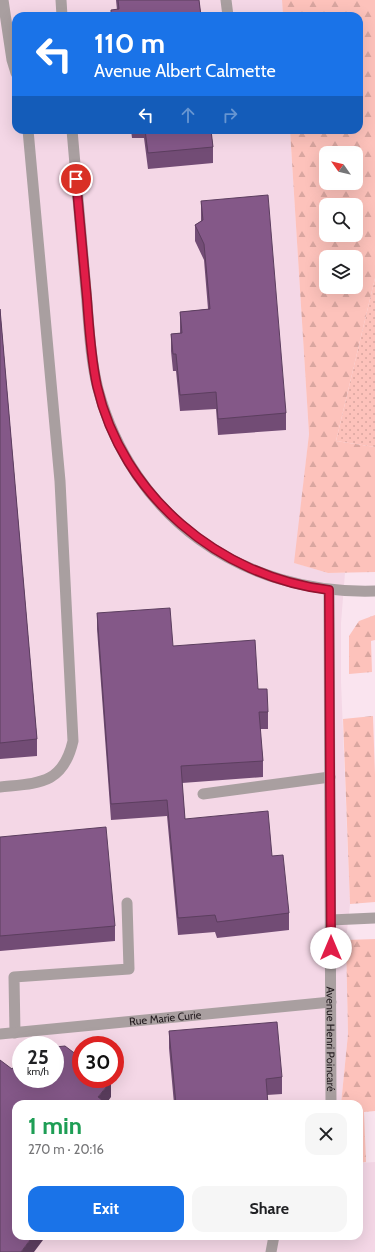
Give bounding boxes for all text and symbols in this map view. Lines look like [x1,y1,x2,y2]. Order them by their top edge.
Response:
text: 110 m [94,26,165,60]
icon: left [28,28,80,80]
text: Avenue Albert Calmette [94,60,276,82]
icon: left [135,104,157,126]
icon: ahead [177,104,199,126]
icon: right [219,104,241,126]
north arrow [319,146,363,190]
map controls [319,146,363,294]
pin [59,162,93,196]
icon: arrive [65,168,87,190]
button: search [319,198,363,242]
button: layers [319,250,363,294]
position arrow [310,927,352,969]
street label: Avenue Henri Poincaré [324,986,338,1092]
street label: Rue Marie Curie [129,1008,202,1028]
speed limit sign: 30 [72,1036,124,1088]
text: 25 [27,1045,49,1069]
text: km/h [27,1065,49,1078]
text: 1 min [28,1111,82,1140]
button: close [305,1113,347,1155]
text: 270 m · 20:16 [28,1141,104,1157]
button: Exit [28,1186,184,1232]
button: Share [192,1186,347,1232]

